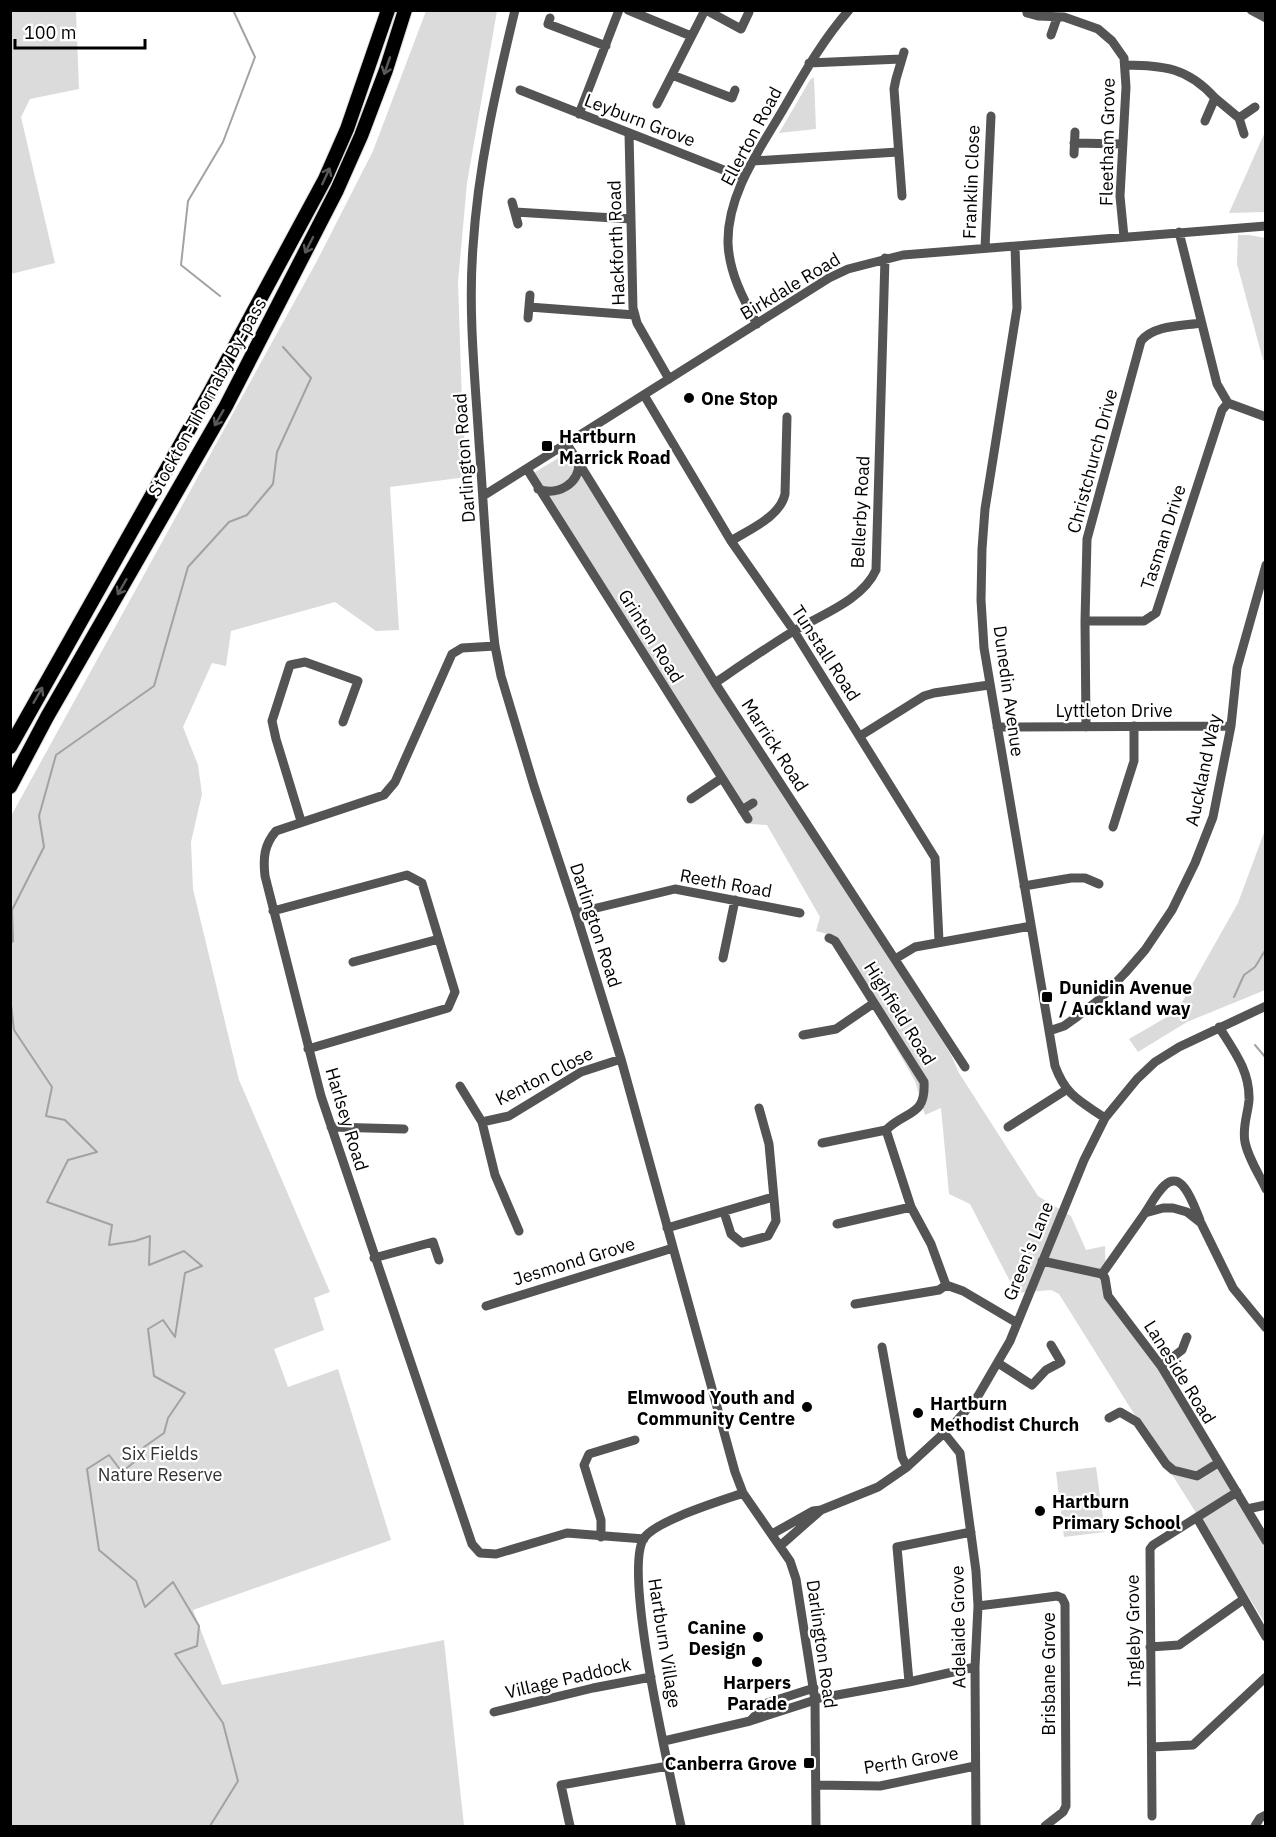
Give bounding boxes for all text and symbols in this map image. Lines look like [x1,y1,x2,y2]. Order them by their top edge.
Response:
scale bar [15,12,146,50]
text: 100 m [24,21,76,44]
one-way arrow [381,56,392,75]
street label: Fleetham Grove [1094,78,1120,206]
street label: Ellerton Road [715,83,787,189]
street label: Leyburn Grove [581,88,699,152]
street label: Franklin Close [958,124,984,239]
one-way arrow [320,167,332,185]
street label: Hackforth Road [602,180,630,306]
one-way arrow [303,235,314,253]
street label: Birkdale Road [736,247,844,325]
street label: Stockton-Thornaby By-pass [143,294,271,500]
street label: Christchurch Drive [1062,386,1122,536]
place label: One Stop [701,387,778,410]
marker: One Stop [682,391,696,405]
street label: Darlington Road [448,393,480,523]
one-way arrow [213,409,225,426]
place label: Hartburn Marrick Road [559,425,671,469]
marker: Hartburn Marrick Road [540,439,554,453]
street label: Bellerby Road [846,455,874,569]
street label: Tasman Drive [1135,482,1191,592]
one-way arrow [116,578,128,595]
street label: Grinton Road [613,585,689,687]
street label: Tunstall Road [786,601,866,705]
street label: Dunedin Avenue [988,624,1030,758]
one-way arrow [32,687,44,704]
street label: Marrick Road [736,694,814,796]
street label: Lyttleton Drive [1055,699,1173,722]
street label: Auckland Way [1180,712,1226,828]
street label: Darlington Road [565,860,627,990]
street label: Reeth Road [678,864,774,902]
street label: Highfield Road [859,957,941,1069]
place label: Dunidin Avenue / Auckland way [1059,976,1192,1020]
marker: Dunidin Avenue / Auckland way [1040,990,1054,1004]
street label: Kenton Close [491,1041,597,1110]
street label: Harlsey Road [320,1064,374,1174]
street label: Green's Lane [998,1198,1058,1304]
street label: Jesmond Grove [510,1232,638,1290]
street label: Laneside Road [1139,1316,1221,1428]
place label: Elmwood Youth and Community Centre [627,1386,795,1430]
place label: Hartburn Methodist Church [930,1392,1079,1436]
marker: Elmwood Youth and Community Centre [800,1400,814,1414]
marker: Hartburn Methodist Church [911,1406,925,1420]
park label: Six Fields Nature Reserve [98,1442,222,1486]
place label: Hartburn Primary School [1052,1490,1181,1534]
marker: Hartburn Primary School [1033,1504,1047,1518]
street label: Adelaide Grove [945,1565,971,1689]
street label: Ingleby Grove [1121,1574,1145,1688]
street label: Hartburn Village [643,1576,687,1710]
street label: Darlington Road [802,1578,842,1710]
street label: Brisbane Grove [1037,1612,1060,1736]
place label: Canine Design [687,1616,746,1660]
marker: Canine Design [751,1630,765,1644]
street label: Village Paddock [503,1652,634,1704]
marker: Harpers Parade [750,1655,764,1669]
place label: Harpers Parade [723,1671,791,1715]
street label: Perth Grove [862,1741,960,1779]
place label: Canberra Grove [665,1752,797,1775]
marker: Canberra Grove [802,1756,816,1770]

